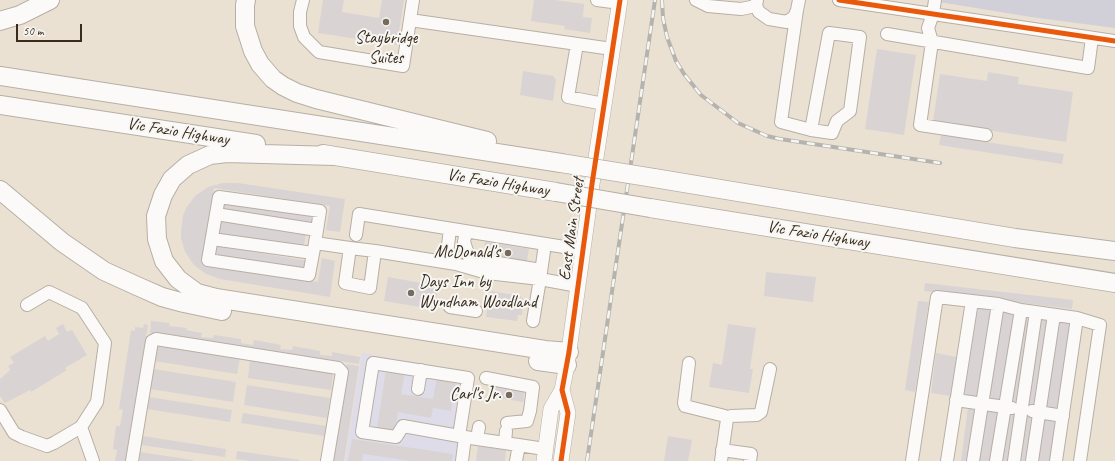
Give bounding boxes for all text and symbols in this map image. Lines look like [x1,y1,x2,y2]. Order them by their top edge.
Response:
scale bar [18,16,84,42]
marker: Staybridge Suites [381,17,391,27]
text: 50 m [23,23,43,39]
place label: Staybridge Suites [355,29,417,69]
street label: Vic Fazio Highway [126,114,230,150]
street label: Vic Fazio Highway [446,165,550,201]
street label: East Main Street [555,176,589,282]
street label: Vic Fazio Highway [766,217,870,253]
place label: McDonald's [434,243,500,263]
marker: McDonald's [503,248,513,258]
place label: Days Inn by Wyndham Woodland [419,273,537,313]
marker: Days Inn by Wyndham Woodland [406,288,416,298]
place label: Carl's Jr. [450,385,501,405]
marker: Carl's Jr. [504,390,514,400]

